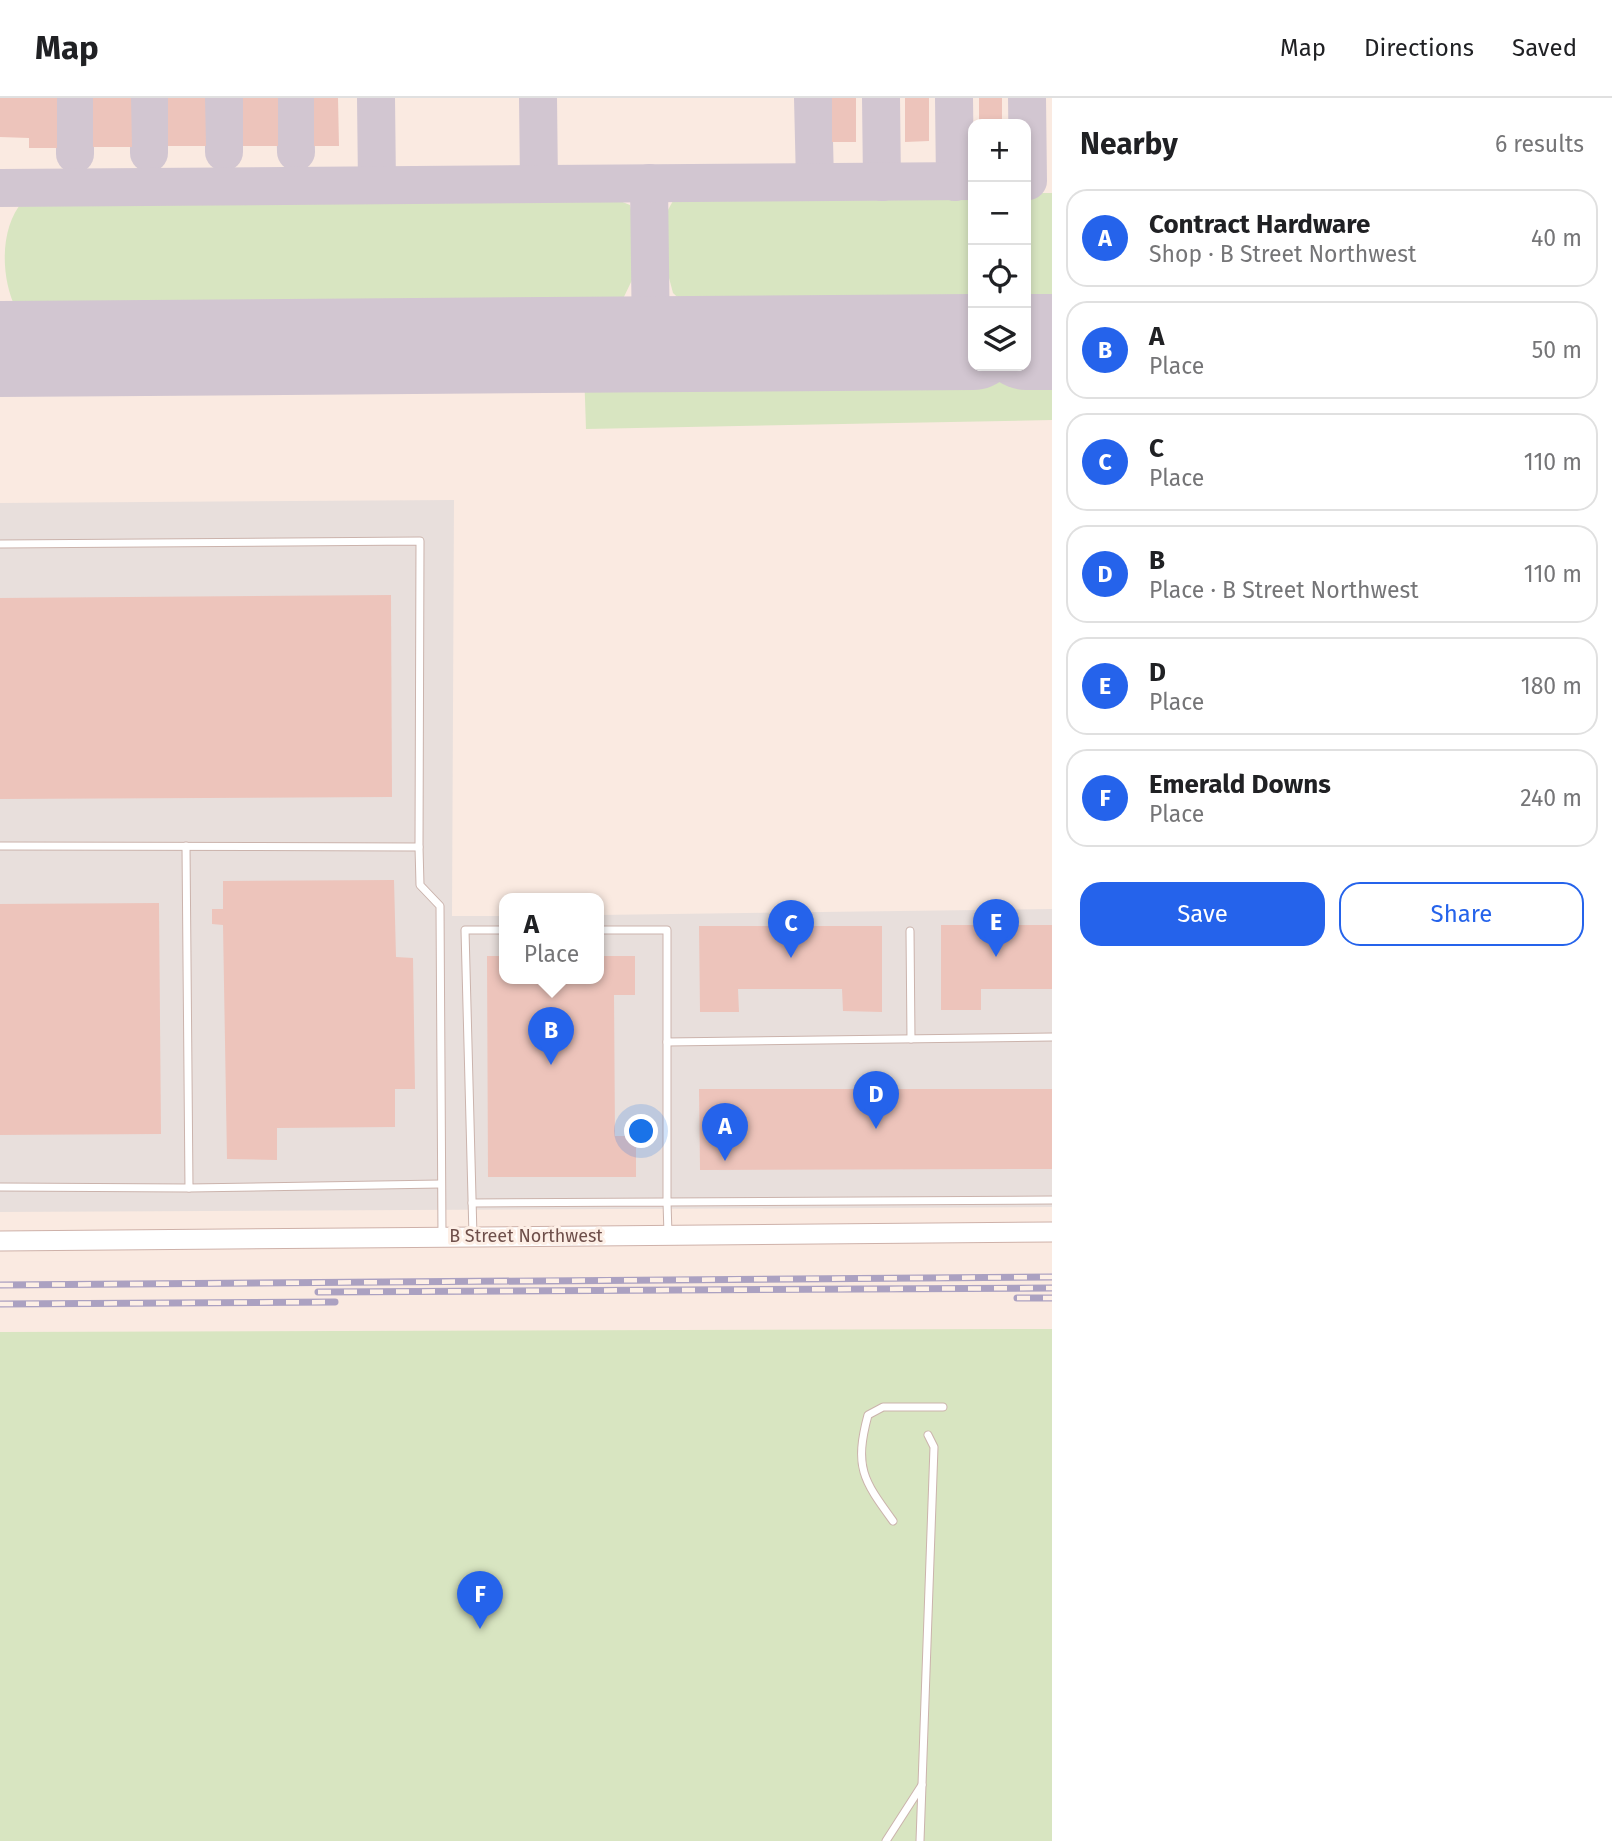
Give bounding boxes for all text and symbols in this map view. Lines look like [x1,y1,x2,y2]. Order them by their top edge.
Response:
text: Map [35,28,99,68]
text: Map [1280,34,1326,62]
text: Directions [1364,34,1474,62]
text: Saved [1512,34,1577,62]
map controls [968,119,1031,371]
button: + [968,119,1031,182]
text: Nearby [1080,126,1178,162]
text: 6 results [1495,130,1584,158]
button: − [968,182,1031,245]
text: Contract Hardware [1149,209,1370,240]
text: A [1098,224,1112,252]
text: 40 m [1531,224,1582,252]
text: Shop · B Street Northwest [1149,240,1416,268]
button: locate [968,245,1031,308]
button: layers [968,308,1031,371]
text: A [1149,321,1164,352]
text: B [1098,336,1112,364]
text: 50 m [1532,336,1582,364]
text: Place [1149,352,1204,380]
text: C [1149,433,1164,464]
text: C [1098,448,1112,476]
text: 110 m [1524,448,1582,476]
text: Place [1149,464,1204,492]
text: B [1149,545,1165,576]
text: D [1098,560,1112,588]
text: 110 m [1524,560,1582,588]
text: Place · B Street Northwest [1149,576,1419,604]
text: D [1149,657,1166,688]
text: E [1099,672,1111,700]
text: 180 m [1521,672,1582,700]
text: Place [1149,688,1204,716]
text: Emerald Downs [1149,769,1331,800]
text: F [1099,784,1111,812]
text: 240 m [1520,784,1582,812]
text: Place [1149,800,1204,828]
button: Save [1080,882,1325,946]
button: Share [1339,882,1584,946]
popup [499,893,604,984]
pin: E [973,899,1019,957]
pin: C [768,900,814,958]
text: A [524,909,539,940]
text: Place [524,940,579,968]
pin: B [528,1007,574,1065]
pin: D [853,1071,899,1129]
pin: A [702,1103,748,1161]
your location [624,1114,658,1148]
street label: B Street Northwest [449,1225,603,1247]
pin: F [457,1571,503,1629]

